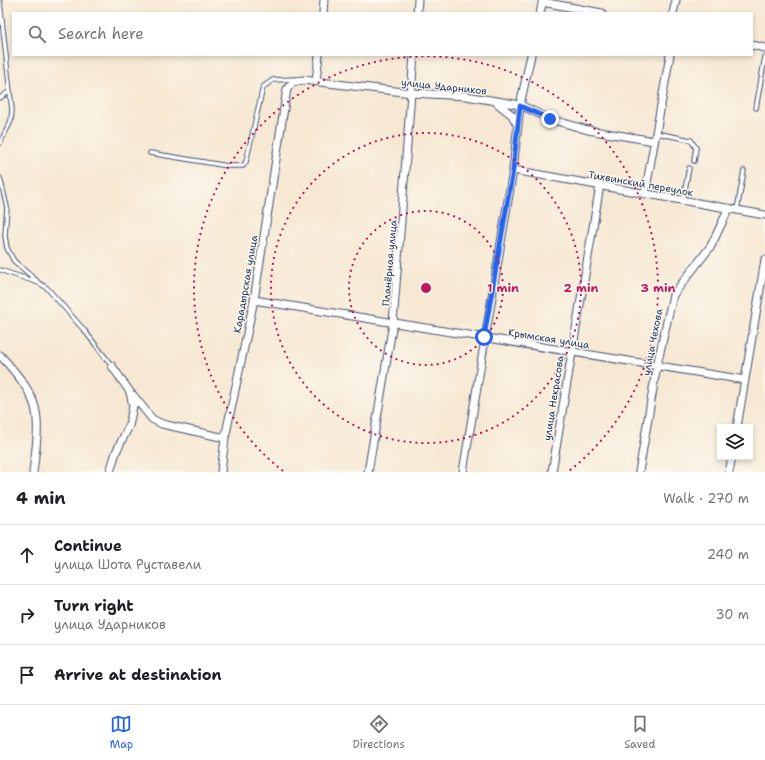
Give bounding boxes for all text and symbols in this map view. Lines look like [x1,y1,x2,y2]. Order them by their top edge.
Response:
search box [12,12,753,56]
icon: search [26,23,48,45]
text: Search here [58,24,144,44]
street label: улица Ударников [400,76,487,97]
route end [541,110,559,128]
street label: Тихвинский переулок [588,168,695,199]
street label: Планёрная улица [379,219,400,307]
street label: Карадырская улица [230,233,261,334]
text: 1 min [487,280,519,296]
text: 2 min [564,280,599,296]
text: 3 min [641,280,676,296]
centre of rings [419,281,433,295]
street label: улица Чехова [640,307,665,377]
street label: Крымская улица [507,326,591,351]
route start [475,328,493,346]
street label: улица Некрасова [540,354,567,442]
map controls [717,424,753,460]
button: layers [717,424,753,460]
text: 4 min [16,487,66,509]
text: Walk · 270 m [663,490,749,507]
text: Continue [54,536,122,556]
icon: ahead [16,544,38,566]
text: 240 m [707,546,749,563]
text: улица Шота Руставели [54,556,201,573]
text: Turn right [54,596,134,616]
icon: right [16,604,38,626]
text: 30 m [715,606,749,623]
text: улица Ударников [54,616,166,633]
icon: arrive [16,664,38,686]
text: Arrive at destination [54,665,222,685]
tab: Map [110,713,133,752]
tab: Directions [352,713,405,752]
tab: Saved [624,713,655,752]

